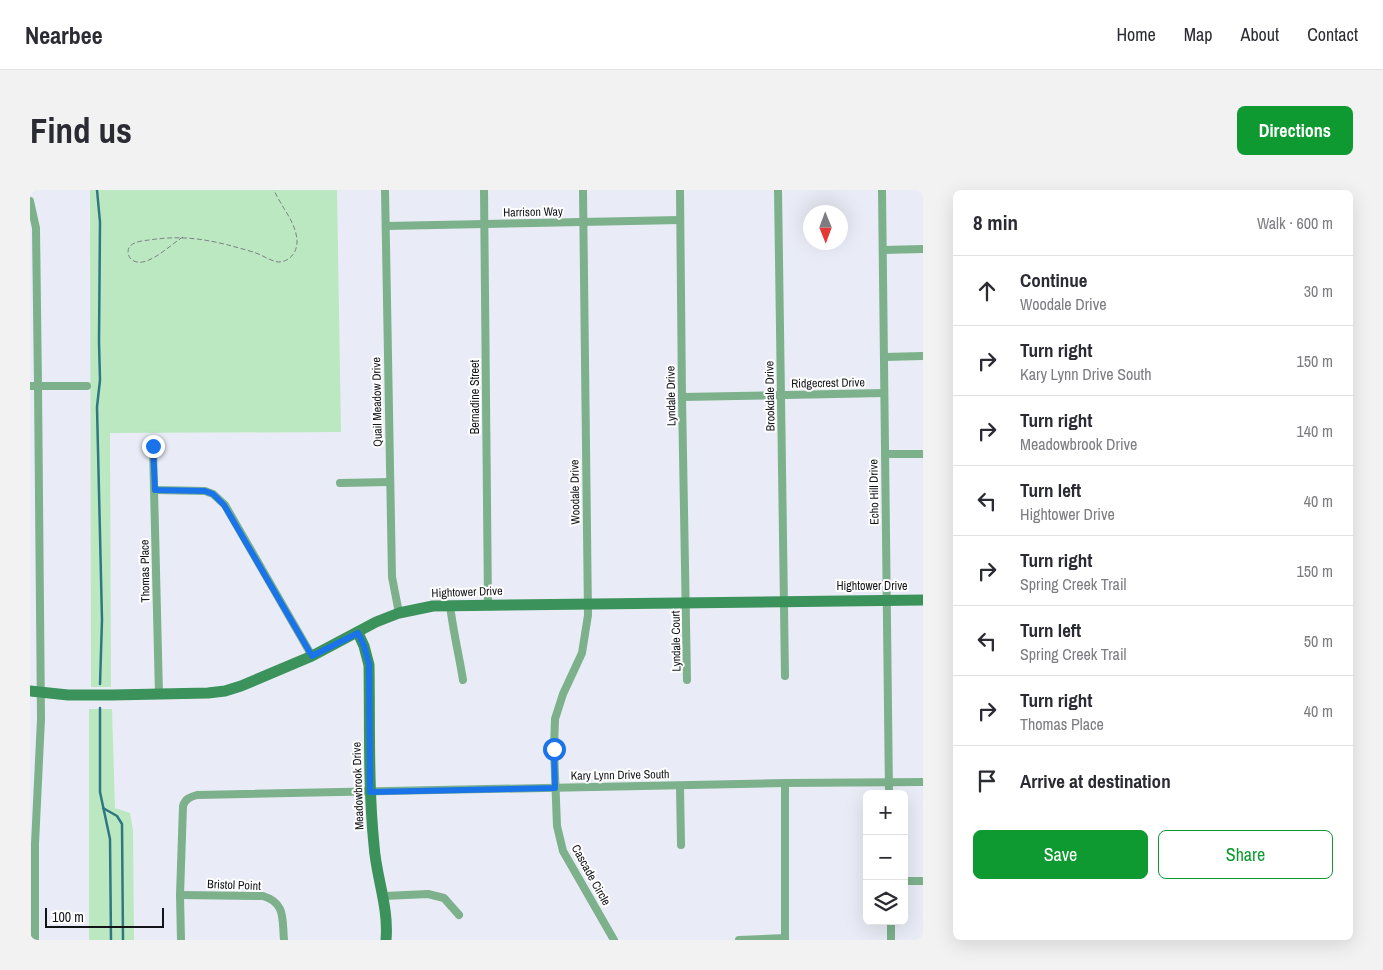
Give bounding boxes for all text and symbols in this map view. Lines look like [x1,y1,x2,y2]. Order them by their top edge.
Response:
text: Nearbee [25,19,103,51]
text: Home [1116,22,1156,47]
text: Map [1184,22,1213,47]
text: About [1241,22,1279,47]
text: Contact [1307,22,1358,47]
button: Directions [1237,106,1353,155]
text: Find us [30,107,132,154]
street label: Harrison Way [503,203,563,221]
north arrow [803,205,848,250]
text: 8 min [973,208,1018,237]
text: Walk · 600 m [1257,212,1333,234]
text: Continue [1020,267,1088,293]
icon: ahead [973,277,1001,305]
text: 30 m [1304,280,1333,302]
text: Woodale Drive [1020,293,1107,315]
text: Turn right [1020,337,1092,363]
icon: right [973,347,1001,375]
text: 150 m [1297,350,1333,372]
street label: Quail Meadow Drive [368,357,386,447]
street label: Bernadine Street [467,360,483,434]
street label: Brookdale Drive [761,361,779,431]
text: Kary Lynn Drive South [1020,363,1152,385]
street label: Lyndale Drive [662,366,680,426]
street label: Ridgecrest Drive [791,374,865,392]
text: Turn right [1020,407,1092,433]
icon: right [973,417,1001,445]
text: 140 m [1297,420,1333,442]
text: Meadowbrook Drive [1020,433,1137,455]
route end [142,435,165,458]
street label: Woodale Drive [566,459,584,525]
street label: Echo Hill Drive [865,459,883,525]
text: Turn left [1020,477,1081,503]
icon: left [973,487,1001,515]
text: 40 m [1304,490,1333,512]
text: Hightower Drive [1020,503,1115,525]
street label: Thomas Place [136,539,154,603]
text: Turn right [1020,547,1092,573]
icon: right [973,557,1001,585]
text: 150 m [1297,560,1333,582]
text: Spring Creek Trail [1020,573,1126,595]
street label: Hightower Drive [836,578,908,594]
street label: Hightower Drive [431,583,503,601]
street label: Lyndale Court [667,610,685,672]
text: Turn left [1020,617,1081,643]
icon: left [973,627,1001,655]
text: 50 m [1304,630,1333,652]
text: Spring Creek Trail [1020,643,1126,665]
text: Turn right [1020,687,1092,713]
icon: right [973,697,1001,725]
text: 40 m [1304,700,1333,722]
text: Thomas Place [1020,713,1104,735]
route start [543,738,566,761]
street label: Meadowbrook Drive [348,742,368,830]
street label: Kary Lynn Drive South [571,766,669,784]
icon: arrive [973,767,1001,795]
text: Arrive at destination [1020,768,1171,794]
map controls [863,790,908,925]
button: + [863,790,908,835]
button: Save [973,830,1148,879]
button: Share [1158,830,1333,879]
button: − [863,835,908,880]
street label: Cascade Circle [568,842,614,908]
street label: Bristol Point [207,876,261,894]
button: layers [863,880,908,925]
scale bar [45,905,164,928]
text: 100 m [52,908,84,926]

